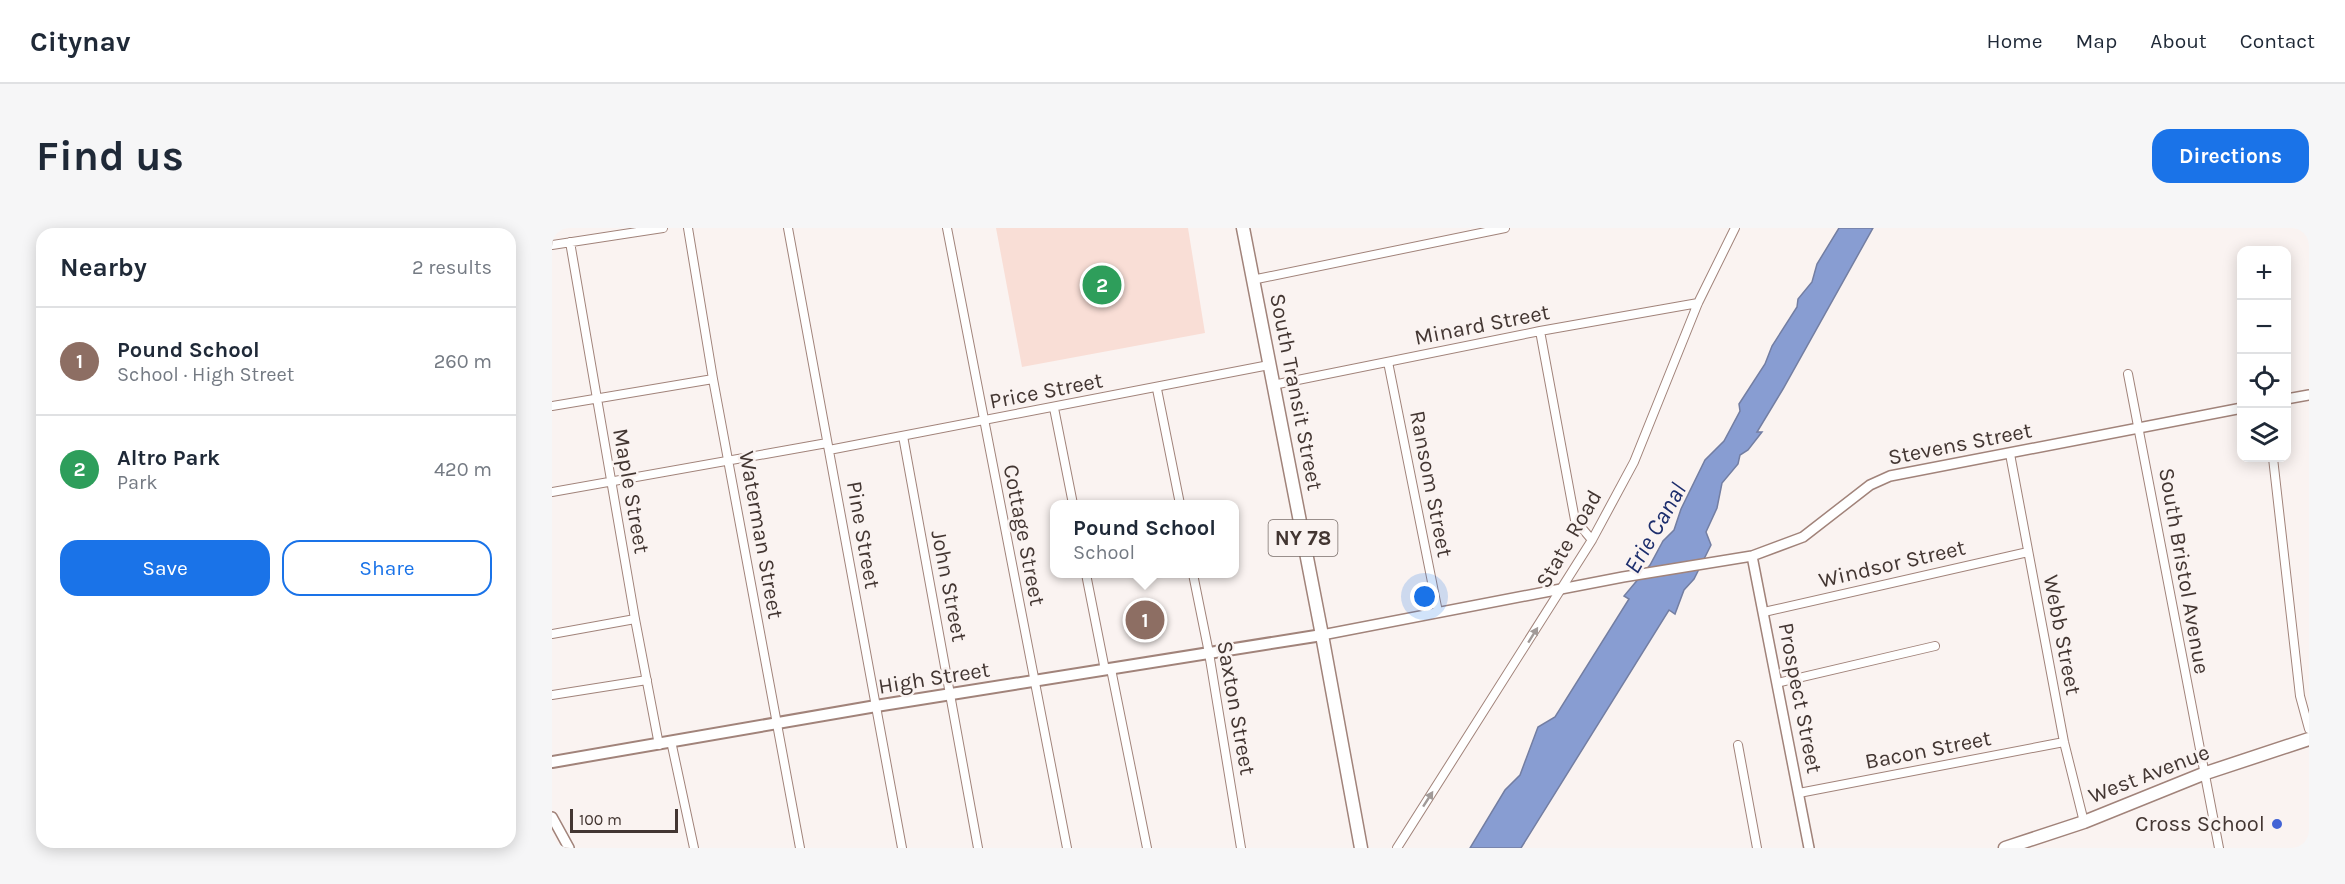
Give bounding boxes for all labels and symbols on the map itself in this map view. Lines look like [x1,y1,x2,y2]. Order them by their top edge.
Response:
pin: 2 [1082,262,1122,308]
street label: South Transit Street [1264,291,1328,493]
street label: Minard Street [1412,299,1552,351]
street label: Price Street [987,367,1105,415]
street label: Ransom Street [1404,409,1458,559]
street label: Stevens Street [1886,417,2034,471]
street label: Maple Street [607,426,655,556]
street label: Waterman Street [733,449,789,621]
street label: Cottage Street [998,462,1050,608]
street label: South Bristol Avenue [2153,466,2215,676]
water label: Erie Canal [1618,478,1692,578]
street label: Pine Street [841,479,885,591]
street label: State Road [1530,485,1608,593]
road number: NY 78 [1268,520,1338,556]
street label: John Street [925,528,973,644]
street label: Windsor Street [1816,534,1968,594]
street label: Webb Street [2038,573,2086,697]
your location [1410,582,1439,611]
pin: 1 [1126,598,1164,642]
street label: Prospect Street [1773,620,1827,776]
one-way arrow [1528,627,1539,643]
street label: Saxton Street [1211,639,1261,777]
street label: High Street [876,656,992,700]
street label: Bacon Street [1863,725,1993,775]
street label: West Avenue [2085,739,2213,809]
one-way arrow [1423,791,1434,807]
scale bar [570,806,678,834]
place label: Cross School [2135,811,2265,837]
marker: Cross School [2270,817,2284,831]

